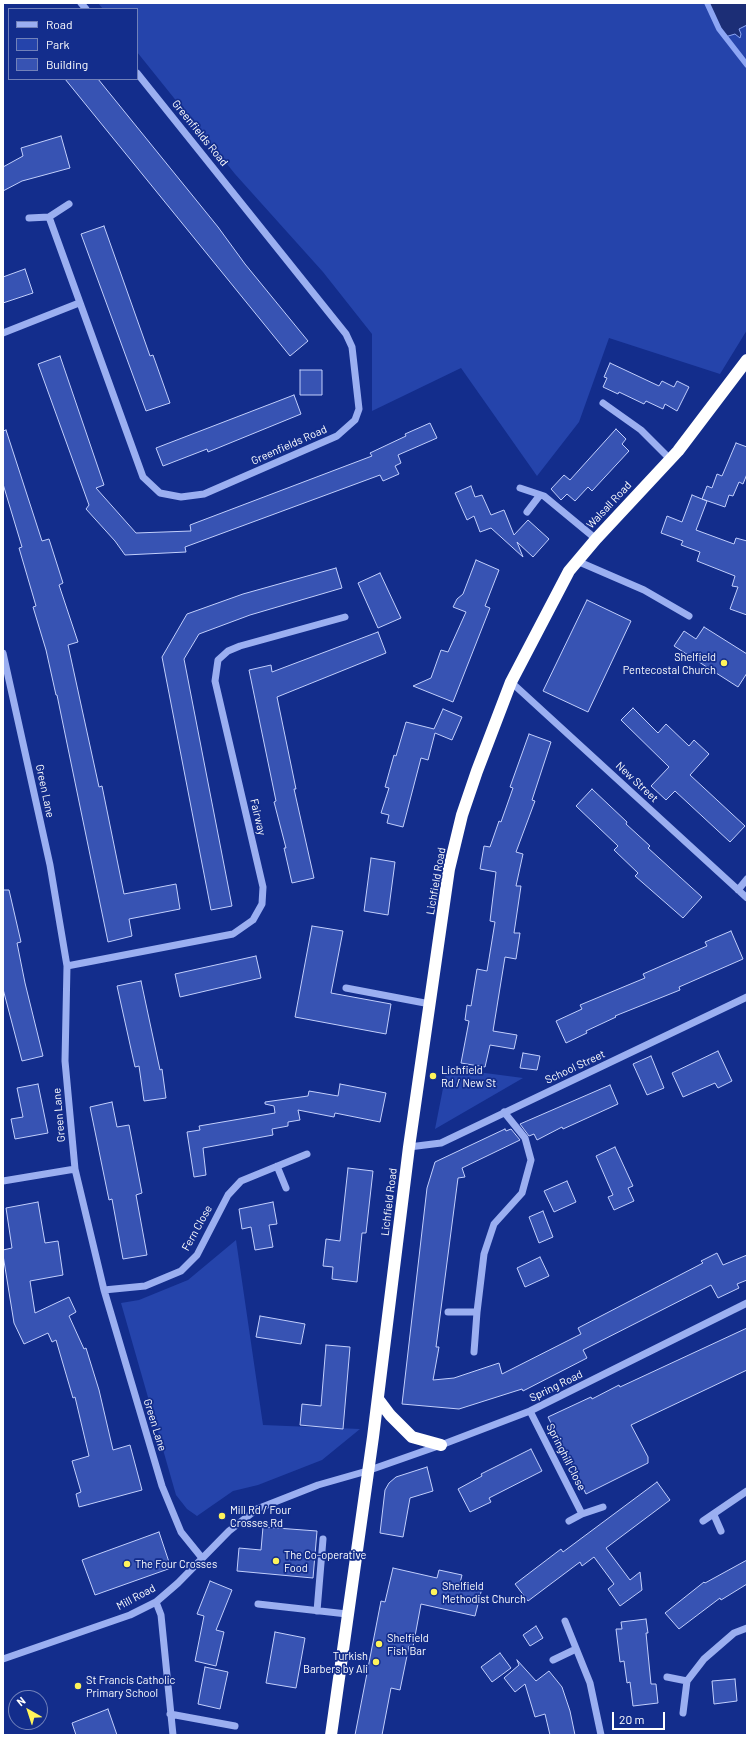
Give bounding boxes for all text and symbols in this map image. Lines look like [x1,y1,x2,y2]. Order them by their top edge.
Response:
legend [8,8,138,80]
text: Road [46,17,73,31]
text: Park [46,37,70,51]
text: Building [46,57,88,71]
street label: Greenfields Road [169,97,231,169]
street label: Greenfields Road [249,422,329,468]
street label: Walsall Road [584,479,634,531]
place label: Shelfield Pentecostal Church [623,650,716,676]
marker: Shelfield Pentecostal Church [719,658,729,668]
street label: New Street [613,759,661,805]
street label: Green Lane [33,763,57,819]
street label: Fairway [247,797,269,837]
street label: Lichfield Road [424,846,448,916]
street label: School Street [543,1047,607,1087]
place label: Lichfield Rd / New St [441,1063,496,1089]
marker: Lichfield Rd / New St [428,1071,438,1081]
street label: Green Lane [50,1087,68,1143]
street label: Lichfield Road [378,1167,400,1237]
street label: Fern Close [179,1203,215,1253]
street label: Spring Road [527,1367,585,1405]
street label: Green Lane [141,1397,169,1453]
street label: Springhill Close [543,1421,589,1493]
place label: Mill Rd / Four Crosses Rd [230,1503,291,1529]
marker: Mill Rd / Four Crosses Rd [217,1511,227,1521]
place label: The Co-operative Food [284,1548,366,1574]
marker: The Co-operative Food [271,1556,281,1566]
place label: The Four Crosses [135,1557,217,1571]
marker: The Four Crosses [122,1559,132,1569]
place label: Shelfield Methodist Church [442,1579,526,1605]
street label: Mill Road [114,1581,158,1613]
marker: Shelfield Methodist Church [429,1587,439,1597]
place label: Shelfield Fish Bar [387,1631,429,1657]
marker: Shelfield Fish Bar [374,1639,384,1649]
place label: Turkish Barbers by Ali [303,1649,368,1675]
marker: Turkish Barbers by Ali [371,1657,381,1667]
place label: St Francis Catholic Primary School [86,1673,175,1699]
marker: St Francis Catholic Primary School [73,1681,83,1691]
north arrow [8,1690,48,1730]
text: N [14,1694,28,1708]
scale bar [614,1704,667,1730]
text: 20 m [619,1712,645,1726]

